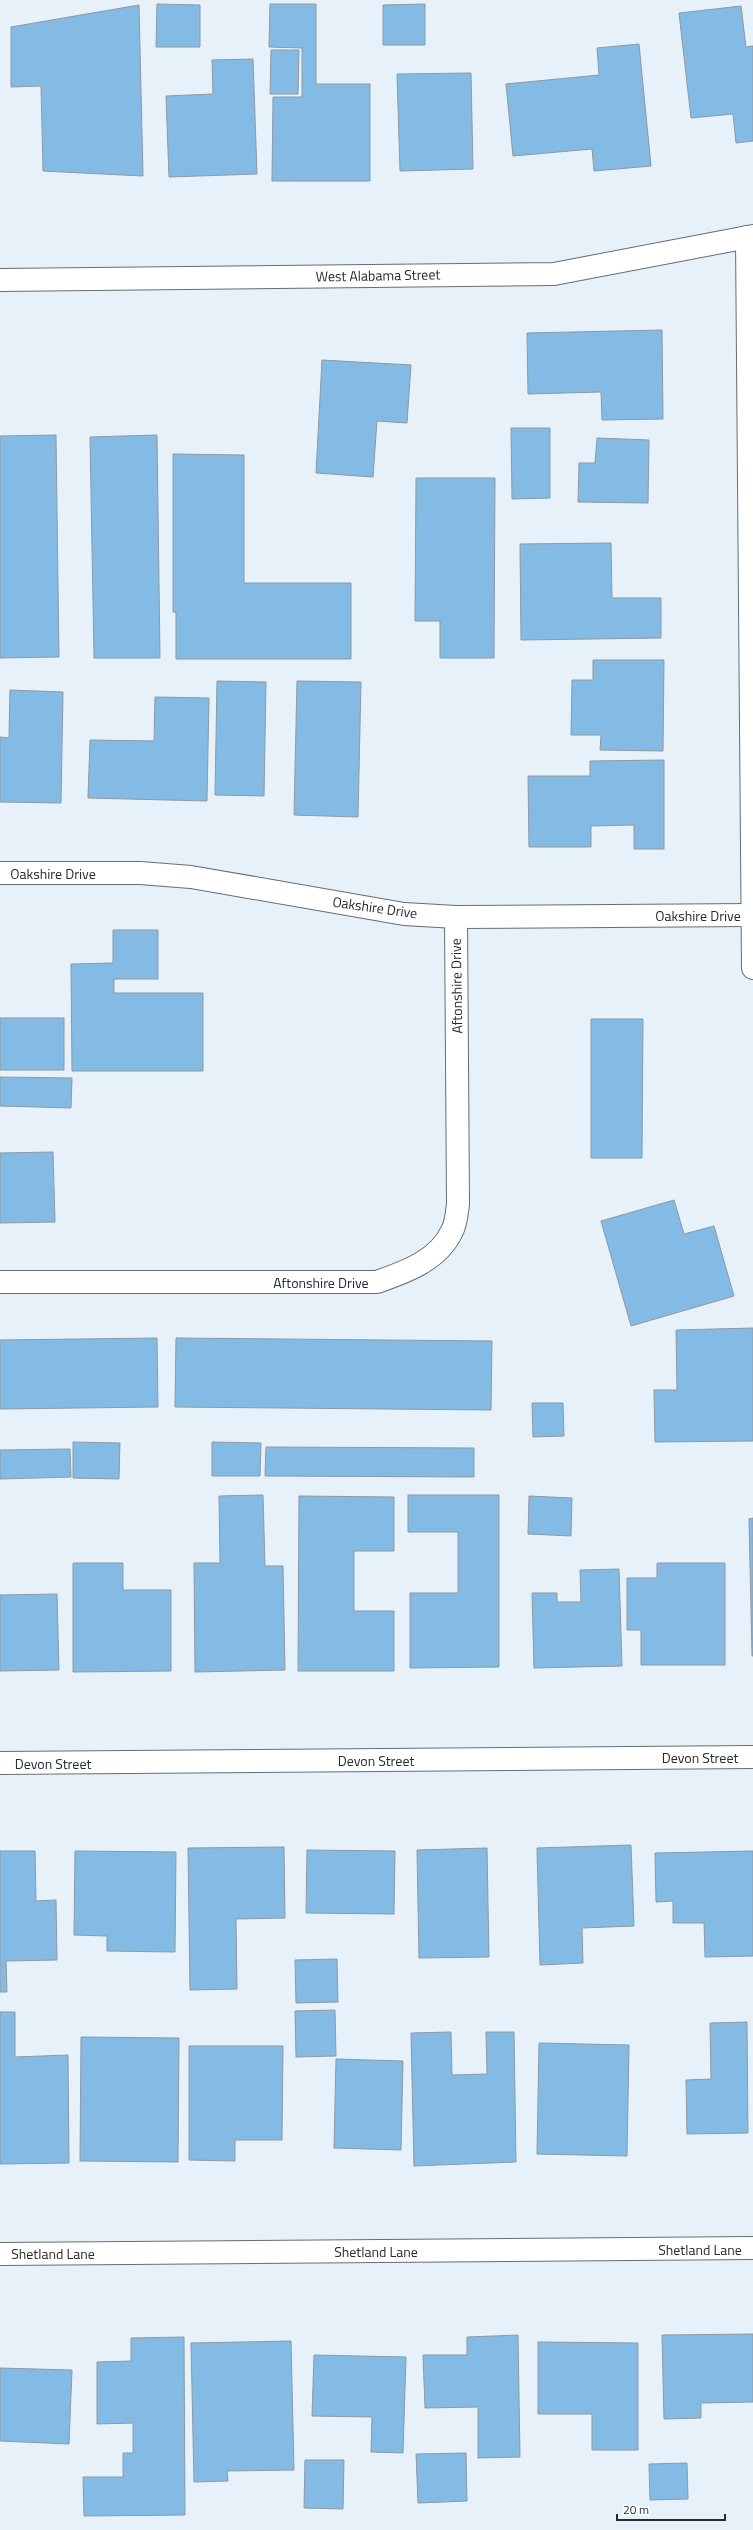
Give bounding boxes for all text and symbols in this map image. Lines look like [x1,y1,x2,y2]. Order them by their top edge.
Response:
street label: West Alabama Street [316,263,441,287]
street label: Oakshire Drive [10,863,96,884]
street label: Oakshire Drive [331,891,419,923]
street label: Oakshire Drive [655,905,741,926]
street label: Aftonshire Drive [445,938,467,1034]
street label: Aftonshire Drive [273,1272,369,1293]
street label: Devon Street [662,1747,738,1768]
street label: Devon Street [338,1750,414,1771]
street label: Devon Street [15,1753,91,1774]
street label: Shetland Lane [658,2239,742,2260]
street label: Shetland Lane [334,2241,418,2262]
street label: Shetland Lane [11,2243,95,2264]
scale bar [617,2496,725,2522]
text: 20 m [623,2500,649,2519]

